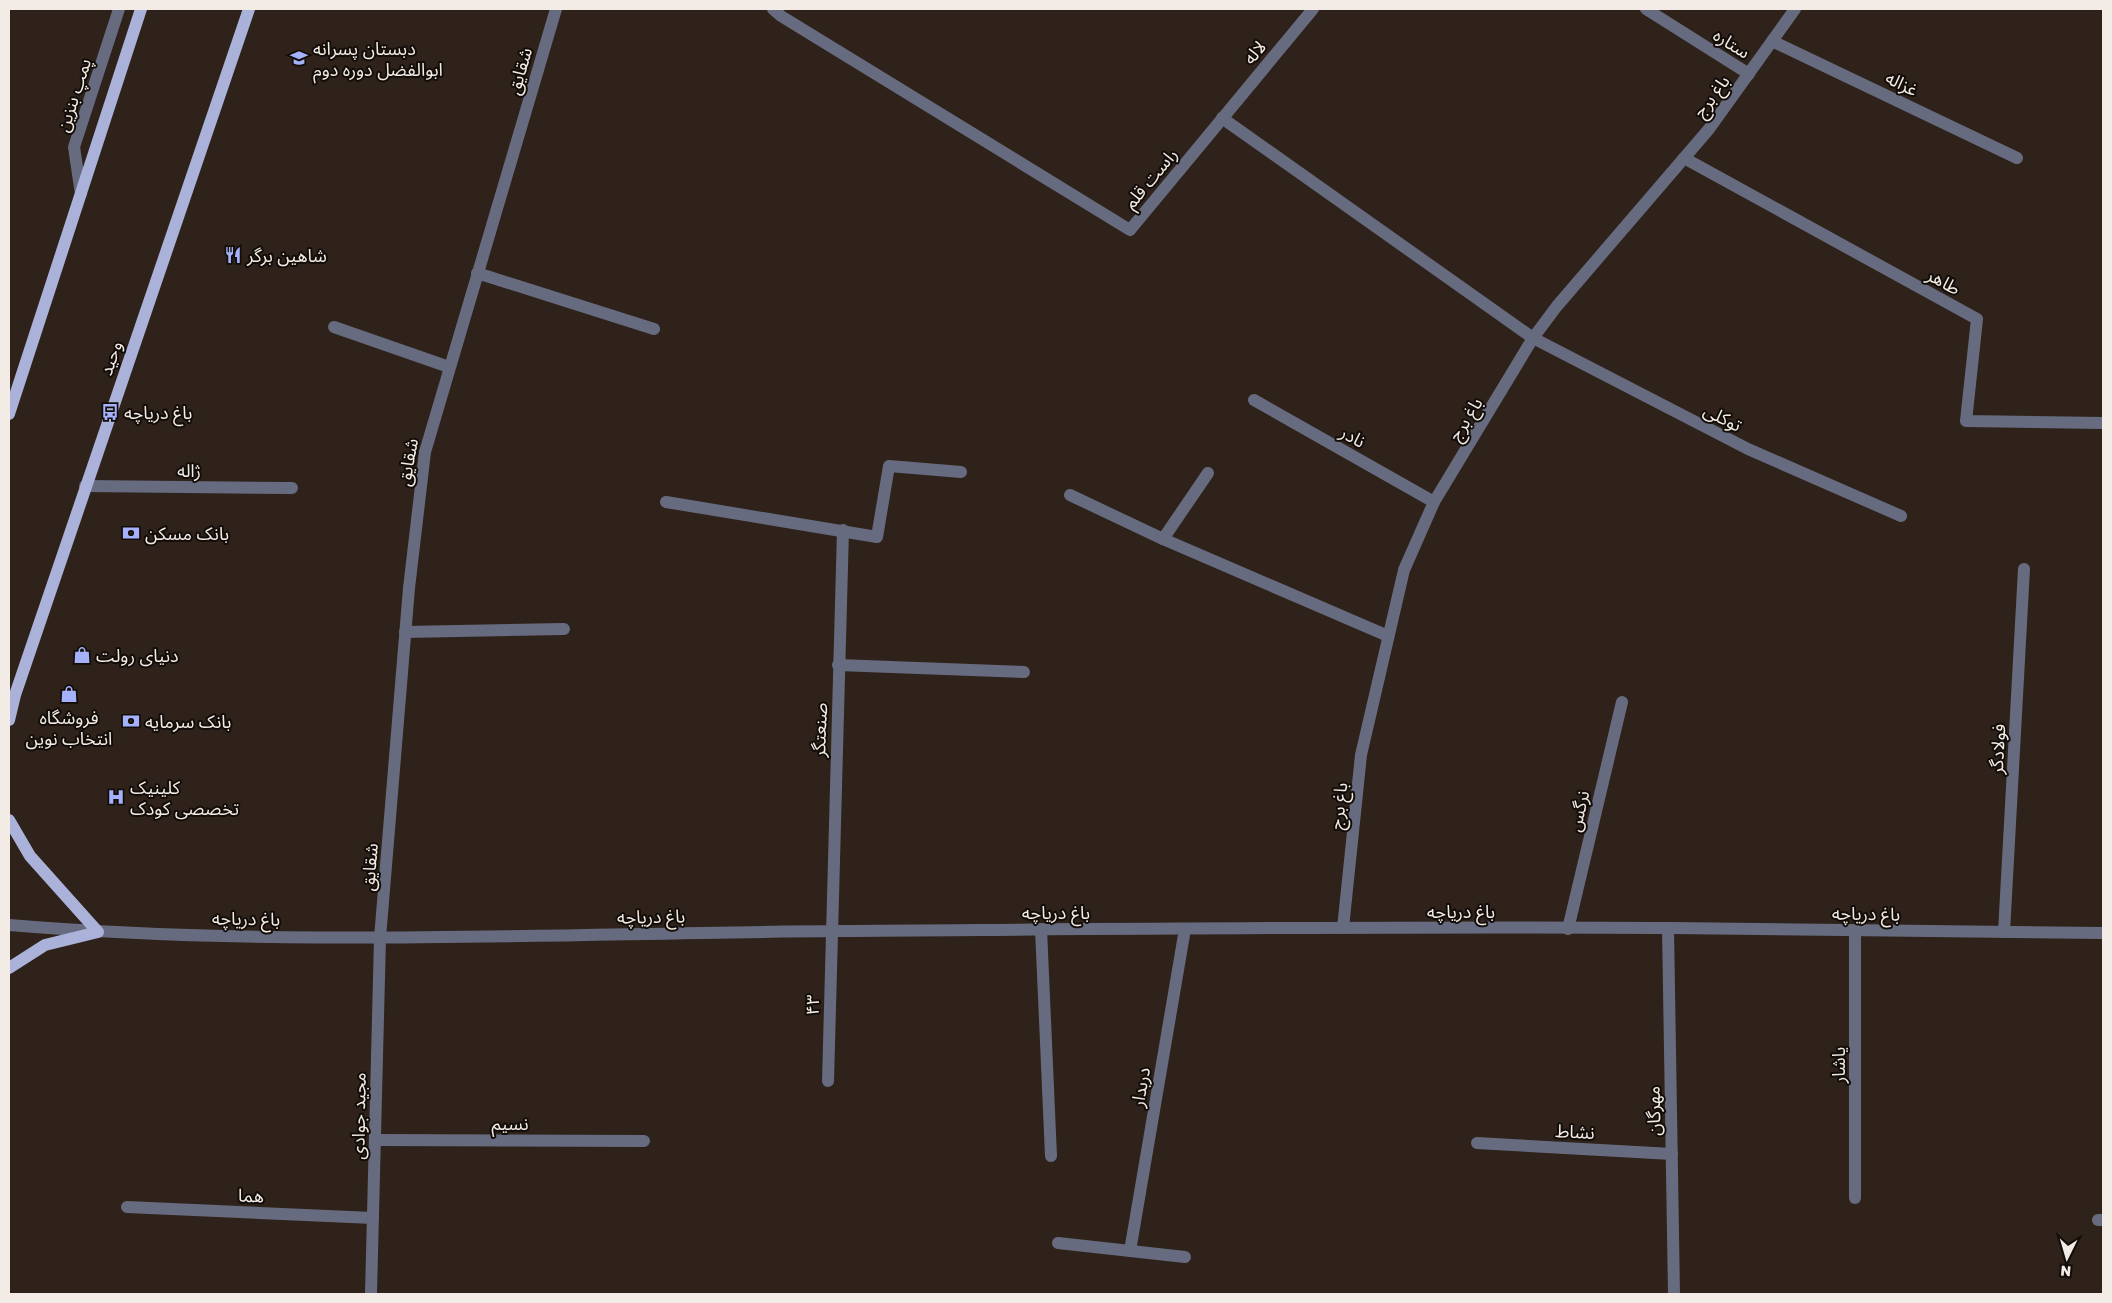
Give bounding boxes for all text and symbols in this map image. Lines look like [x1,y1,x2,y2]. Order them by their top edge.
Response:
street label: ستاره [1709,23,1754,64]
street label: لاله [1238,36,1270,68]
place label: دبستان پسرانه ابوالفضل دوره دوم [313,37,443,84]
street label: شقایق [502,45,537,97]
school or university icon: دبستان پسرانه ابوالفضل دوره دوم [289,48,309,68]
street label: پمپ بنزین [51,55,97,135]
street label: غزاله [1882,66,1922,101]
street label: باغ برج [1688,70,1737,124]
street label: راست قلم [1118,143,1184,215]
place label: شاهین برگر [246,244,327,267]
restaurant icon: شاهین برگر [223,245,243,265]
street label: طاهر [1922,262,1965,300]
street label: وحید [94,338,126,378]
street label: باغ برج [1443,393,1490,447]
street label: توکلی [1700,398,1746,437]
place label: باغ دریاچه [124,401,192,427]
bus stop icon: باغ دریاچه [100,402,120,422]
street label: نادر [1335,420,1369,453]
street label: شقایق [392,436,423,488]
street label: ژاله [177,459,201,482]
place label: بانک مسکن [145,522,229,545]
bank icon: بانک مسکن [121,523,141,543]
place label: دنیای رولت [96,644,179,667]
shop icon: دنیای رولت [72,645,92,665]
shop icon: فروشگاه انتخاب نوین [59,684,79,704]
street label: صنعتگر [807,702,832,759]
place label: فروشگاه انتخاب نوین [26,706,112,750]
place label: بانک سرمایه [145,710,231,733]
bank icon: بانک سرمایه [121,711,141,731]
street label: فولادگر [1985,723,2010,776]
place label: کلینیک تخصصی کودک [130,776,239,820]
street label: باغ برج [1325,781,1355,831]
hospital icon: کلینیک تخصصی کودک [106,787,126,807]
street label: نرگس [1563,788,1594,834]
street label: شقایق [356,842,383,892]
street label: باغ دریاچه [1427,900,1495,926]
street label: باغ دریاچه [1022,901,1090,927]
street label: باغ دریاچه [1832,901,1900,929]
street label: باغ دریاچه [617,904,685,932]
street label: باغ دریاچه [212,906,280,934]
street label: ۴۳ [801,995,823,1015]
street label: یاشار [1827,1047,1850,1084]
street label: دربدار [1126,1065,1155,1110]
street label: مجید جوادی [346,1072,371,1160]
street label: مهرگان [1642,1086,1665,1136]
street label: نسیم [492,1112,528,1137]
street label: نشاط [1555,1119,1595,1143]
street label: هما [238,1184,264,1206]
north arrow [2042,1233,2092,1283]
text: N [2060,1263,2072,1280]

